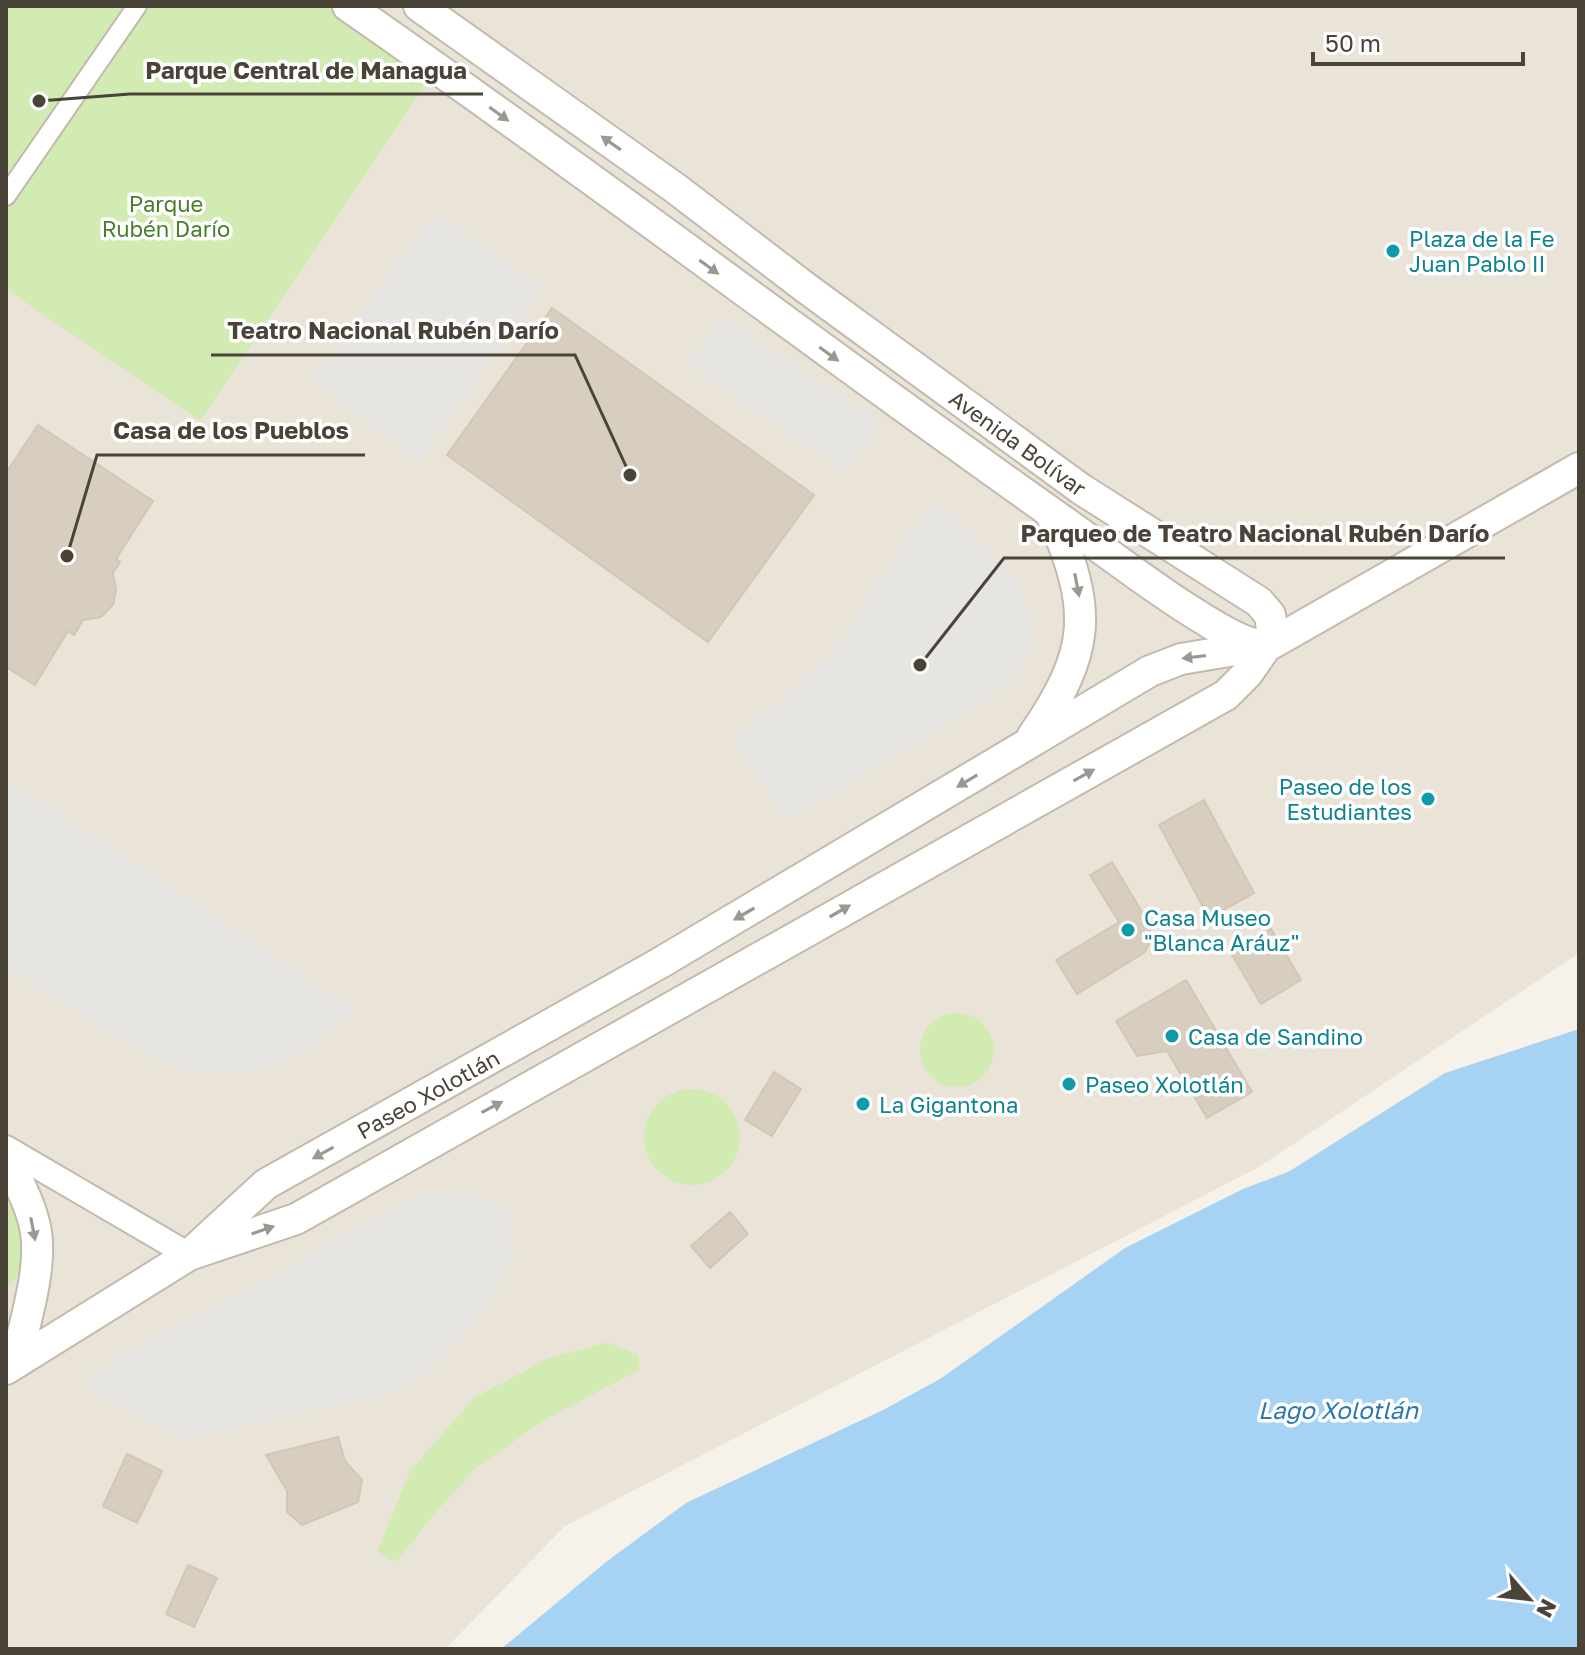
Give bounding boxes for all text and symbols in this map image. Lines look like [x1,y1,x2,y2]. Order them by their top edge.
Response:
scale bar [1313,16,1523,66]
text: 50 m [1325,28,1381,57]
callout: Parque Central de Managua [130,46,483,94]
text: Parque Central de Managua [145,55,467,84]
one-way arrow [489,105,510,121]
one-way arrow [601,136,622,151]
park label: Parque Rubén Darío [102,190,230,242]
place label: Plaza de la Fe Juan Pablo II [1409,225,1554,277]
marker: Plaza de la Fe Juan Pablo II [1384,242,1402,260]
one-way arrow [699,259,719,275]
callout: Teatro Nacional Rubén Darío [211,307,575,355]
text: Teatro Nacional Rubén Darío [227,315,559,344]
one-way arrow [818,346,839,362]
street label: Avenida Bolívar [944,384,1092,502]
callout: Casa de los Pueblos [97,407,365,455]
text: Casa de los Pueblos [113,415,349,444]
callout: Parqueo de Teatro Nacional Rubén Darío [1004,510,1505,558]
text: Parqueo de Teatro Nacional Rubén Darío [1021,518,1489,547]
one-way arrow [1071,573,1083,598]
one-way arrow [1181,651,1206,664]
one-way arrow [1073,768,1096,782]
place label: Paseo de los Estudiantes [1279,773,1412,825]
one-way arrow [956,774,978,788]
marker: Paseo de los Estudiantes [1419,790,1437,808]
one-way arrow [829,904,851,918]
place label: Casa Museo "Blanca Aráuz" [1144,904,1299,956]
one-way arrow [733,907,755,921]
marker: Casa Museo "Blanca Aráuz" [1119,921,1137,939]
place label: Casa de Sandino [1188,1023,1363,1050]
marker: Casa de Sandino [1163,1027,1181,1045]
street label: Paseo Xolotlán [352,1044,504,1144]
place label: Paseo Xolotlán [1085,1071,1244,1098]
marker: Paseo Xolotlán [1060,1075,1078,1093]
place label: La Gigantona [879,1091,1018,1118]
marker: La Gigantona [854,1095,872,1113]
one-way arrow [480,1101,503,1114]
one-way arrow [311,1146,334,1159]
one-way arrow [28,1217,40,1242]
one-way arrow [251,1223,275,1235]
water label: Lago Xolotlán [1258,1395,1419,1425]
north arrow [1489,1559,1569,1639]
text: N [1531,1595,1563,1622]

